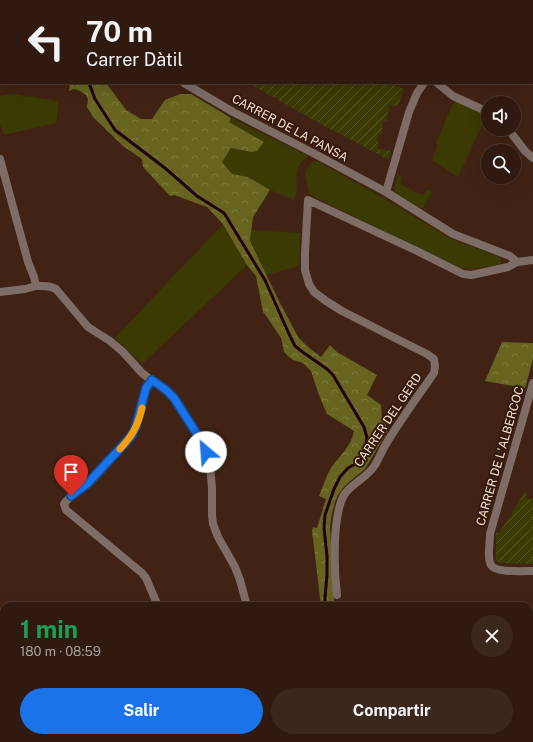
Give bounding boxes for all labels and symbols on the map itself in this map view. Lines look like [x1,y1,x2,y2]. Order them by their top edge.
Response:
street label: CARRER DE LA PANSA [230,91,351,165]
street label: CARRER DEL GERD [351,371,425,469]
street label: CARRER DE L'ALBERCOC [473,385,527,527]
position arrow [185,431,227,473]
pin [54,455,88,496]

